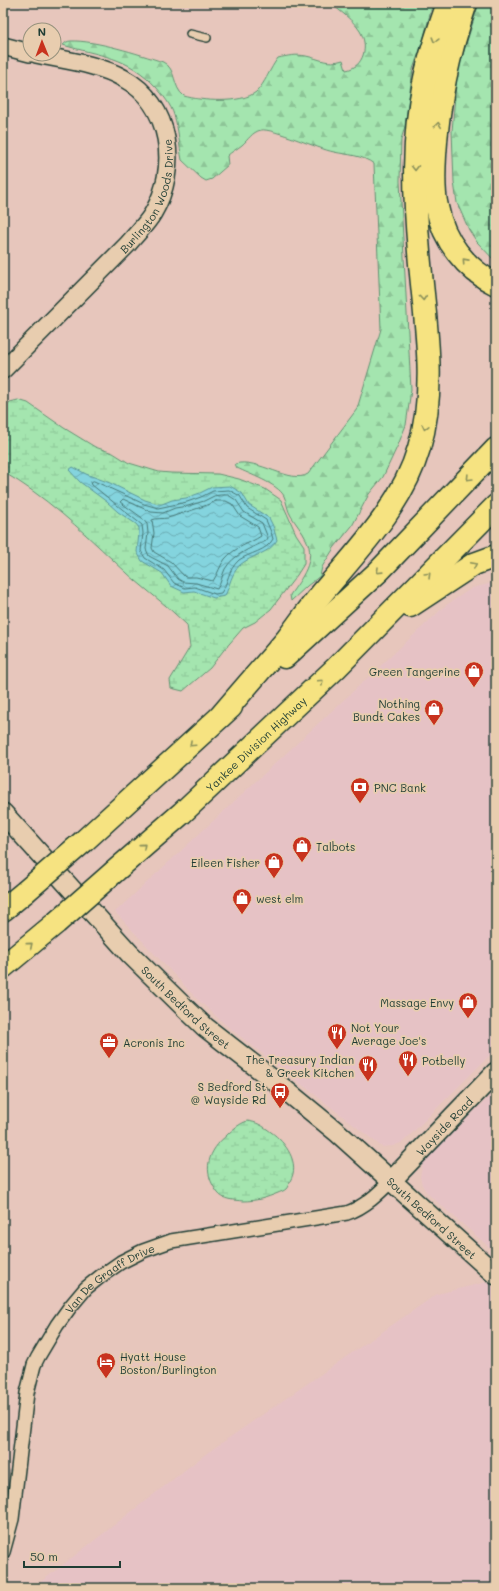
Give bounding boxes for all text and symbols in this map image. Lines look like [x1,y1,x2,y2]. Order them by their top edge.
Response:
north arrow [22,22,62,62]
text: N [38,24,46,39]
one-way arrow [432,37,440,43]
one-way arrow [433,122,442,128]
street label: Burlington Woods Drive [116,138,175,256]
one-way arrow [411,165,419,171]
one-way arrow [462,258,470,266]
one-way arrow [418,295,427,301]
one-way arrow [421,424,429,430]
one-way arrow [467,473,474,480]
one-way arrow [469,562,477,570]
one-way arrow [376,566,384,574]
one-way arrow [423,572,431,580]
shop icon: Green Tangerine [463,660,485,688]
place label: Green Tangerine [369,664,460,679]
one-way arrow [316,679,324,687]
street label: Yankee Division Highway [202,692,309,795]
place label: Nothing Bundt Cakes [353,696,420,724]
shop icon: Nothing Bundt Cakes [423,698,445,726]
one-way arrow [189,739,197,747]
bank icon: PNC Bank [349,776,371,804]
place label: PNC Bank [374,780,426,795]
shop icon: Talbots [291,835,313,863]
place label: Talbots [316,839,355,854]
one-way arrow [139,844,146,851]
shop icon: Eileen Fisher [263,851,285,879]
place label: Eileen Fisher [191,855,260,870]
shop icon: west elm [231,887,253,915]
place label: west elm [256,891,303,906]
one-way arrow [25,943,32,950]
street label: South Bedford Street [139,962,234,1052]
shop icon: Massage Envy [457,991,479,1019]
place label: Massage Envy [380,995,454,1010]
place label: Not Your Average Joe's [351,1020,426,1048]
restaurant icon: Not Your Average Joe's [326,1022,348,1050]
office icon: Acronis Inc [98,1031,120,1059]
place label: Acronis Inc [123,1035,185,1050]
restaurant icon: Potbelly [397,1049,419,1077]
place label: The Treasury Indian & Greek Kitchen [246,1052,354,1080]
place label: Potbelly [422,1053,465,1068]
restaurant icon: The Treasury Indian & Greek Kitchen [357,1054,379,1082]
place label: S Bedford St @ Wayside Rd [190,1079,266,1107]
bus stop icon: S Bedford St @ Wayside Rd [269,1081,291,1109]
street label: Wayside Road [412,1093,476,1158]
street label: South Bedford Street [384,1173,480,1262]
street label: Van De Graaff Drive [61,1240,157,1316]
place label: Hyatt House Boston/Burlington [120,1349,216,1377]
hotel icon: Hyatt House Boston/Burlington [95,1351,117,1379]
scale bar [24,1543,120,1569]
text: 50 m [30,1548,58,1564]

